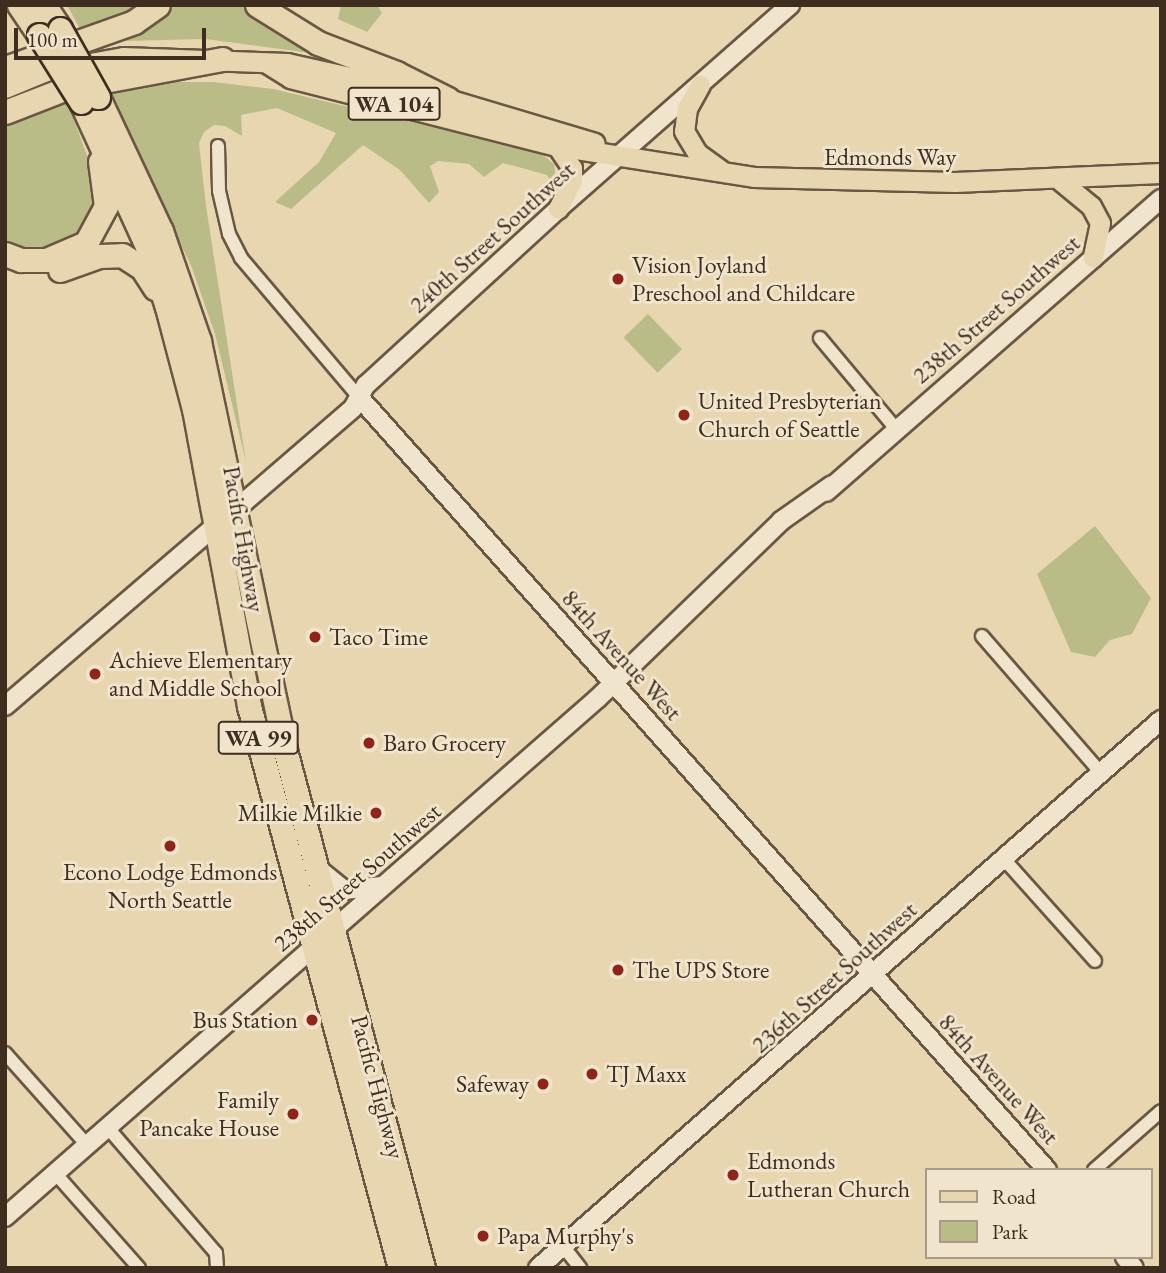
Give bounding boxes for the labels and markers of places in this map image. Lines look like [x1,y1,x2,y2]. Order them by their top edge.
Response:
place label: Vision Joyland Preschool and Childcare [632,251,855,307]
marker: Vision Joyland Preschool and Childcare [610,271,626,287]
place label: United Presbyterian Church of Seattle [698,387,882,443]
marker: United Presbyterian Church of Seattle [676,407,692,423]
place label: Taco Time [329,623,428,651]
marker: Taco Time [307,629,323,645]
place label: Achieve Elementary and Middle School [109,646,292,702]
marker: Achieve Elementary and Middle School [87,666,103,682]
place label: Baro Grocery [383,729,506,757]
marker: Baro Grocery [361,735,377,751]
place label: Milkie Milkie [238,799,362,827]
marker: Milkie Milkie [368,805,384,821]
marker: Econo Lodge Edmonds North Seattle [162,838,178,854]
place label: Econo Lodge Edmonds North Seattle [63,858,277,914]
place label: The UPS Store [632,956,769,984]
marker: The UPS Store [610,962,626,978]
place label: Bus Station [192,1006,298,1034]
marker: Bus Station [304,1012,320,1028]
place label: TJ Maxx [606,1060,686,1088]
marker: TJ Maxx [584,1066,600,1082]
place label: Safeway [456,1070,529,1098]
marker: Safeway [535,1076,551,1092]
place label: Family Pancake House [139,1086,279,1142]
marker: Family Pancake House [285,1106,301,1122]
place label: Edmonds Lutheran Church [747,1147,910,1203]
marker: Edmonds Lutheran Church [725,1167,741,1183]
place label: Papa Murphy's [497,1222,634,1250]
marker: Papa Murphy's [475,1228,491,1244]

